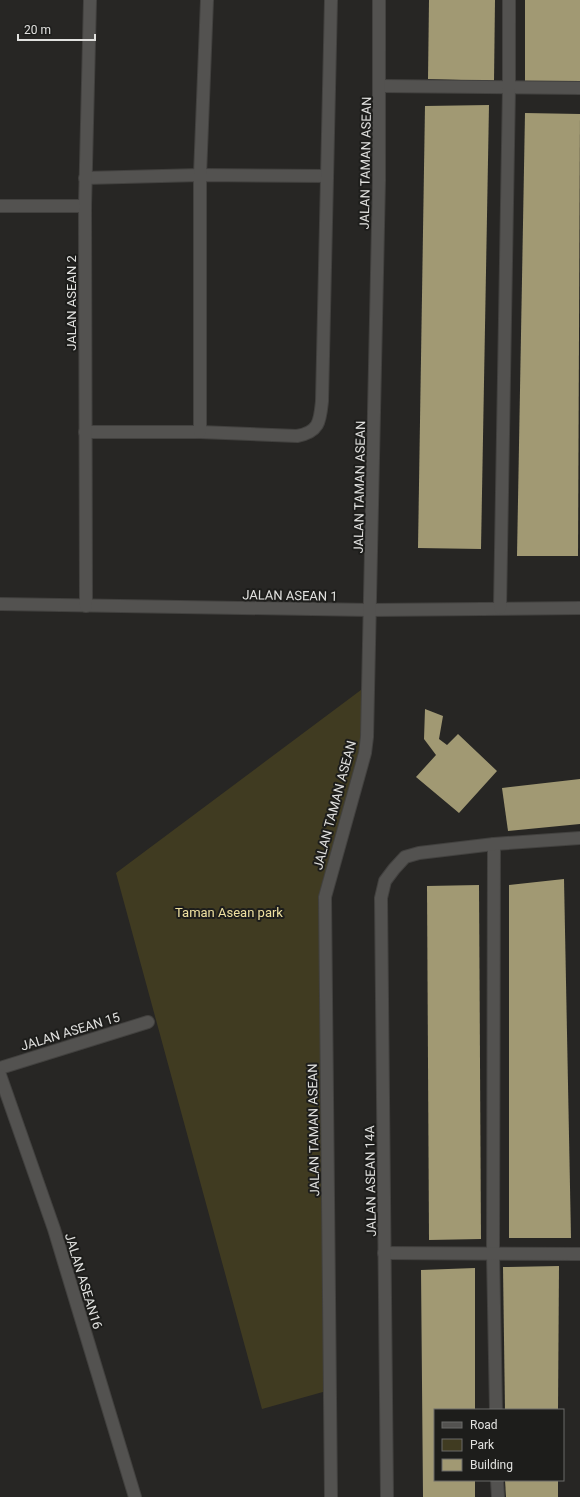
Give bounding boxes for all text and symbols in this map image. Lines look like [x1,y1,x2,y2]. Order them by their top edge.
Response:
scale bar [18,16,95,42]
text: 20 m [24,23,51,37]
street label: JALAN TAMAN ASEAN [357,96,374,230]
street label: JALAN ASEAN 2 [64,255,79,351]
street label: JALAN TAMAN ASEAN [351,420,368,554]
street label: JALAN ASEAN 1 [242,587,338,604]
street label: JALAN TAMAN ASEAN [310,739,359,871]
park label: Taman Asean park [175,905,283,920]
street label: JALAN ASEAN 15 [19,1009,121,1054]
street label: JALAN TAMAN ASEAN [305,1063,322,1197]
street label: JALAN ASEAN 14A [362,1125,379,1237]
street label: JALAN ASEAN16 [62,1231,105,1331]
legend [434,1409,564,1481]
text: Road [470,1418,498,1432]
text: Park [470,1438,495,1452]
text: Building [470,1458,513,1472]

